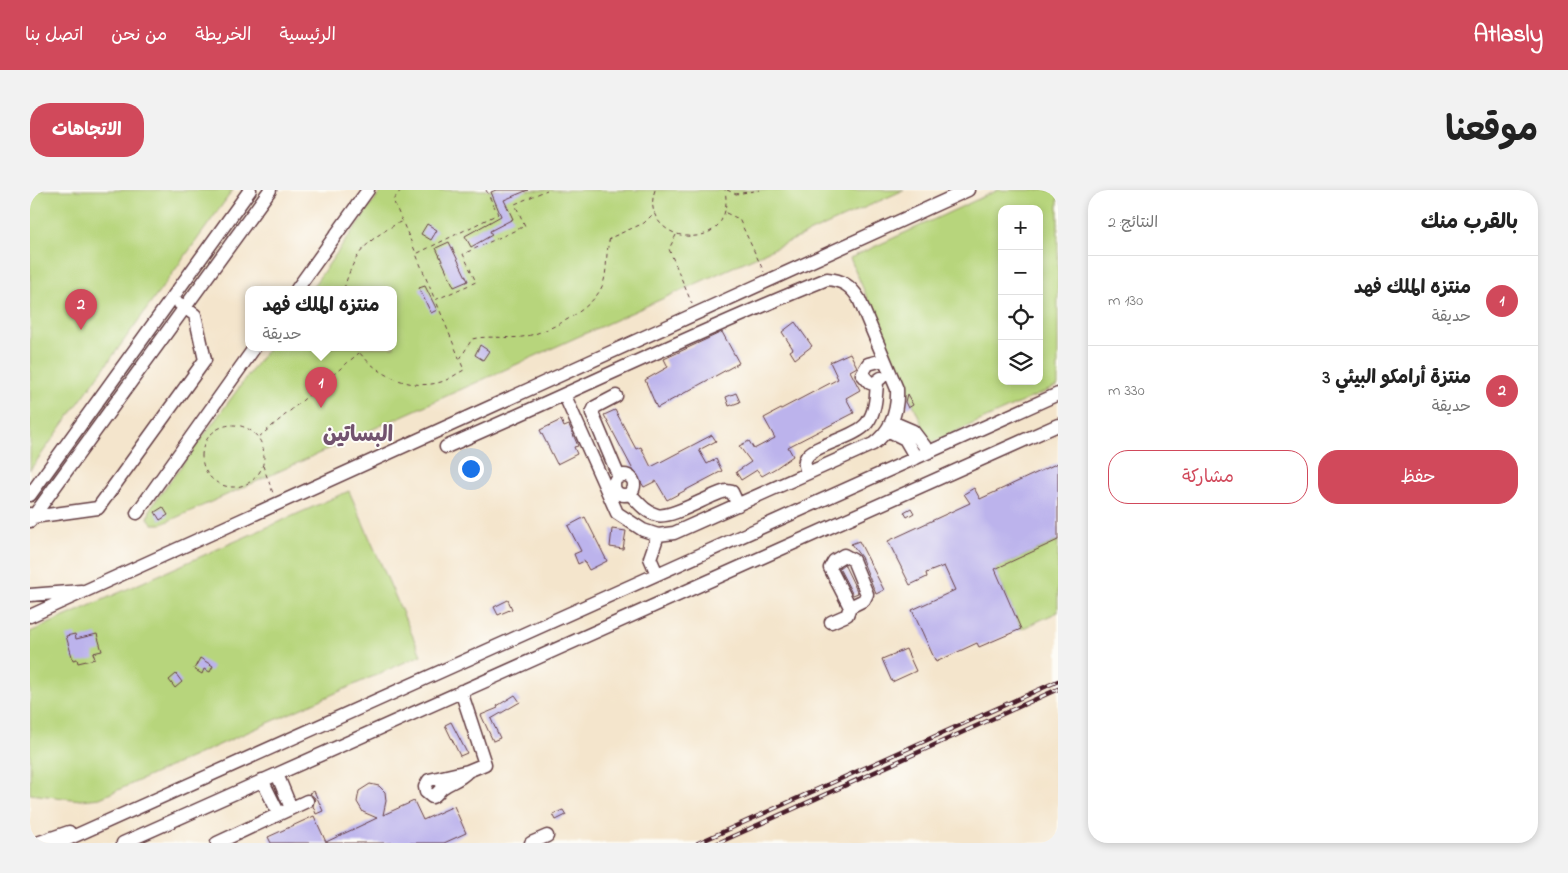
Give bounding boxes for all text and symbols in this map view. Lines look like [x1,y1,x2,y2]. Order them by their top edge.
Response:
text: Atlasly [1474,18,1543,53]
text: اتصل بنا [25,23,83,49]
text: من نحن [111,23,167,49]
text: الخريطة [195,23,251,49]
text: الرئيسية [279,23,336,49]
button: الاتجاهات [30,103,144,157]
text: موقعنا [1445,106,1538,157]
map controls [998,205,1043,385]
button: + [998,205,1043,250]
text: بالقرب منك [1421,208,1518,238]
text: النتائج: 2 [1108,211,1158,235]
button: − [998,250,1043,295]
text: منتزه الملك فهد [1354,275,1471,302]
popup [245,286,397,351]
pin: 2 [65,289,97,330]
text: 130 m [1108,289,1143,313]
text: 1 [1499,289,1505,313]
text: منتزه الملك فهد [262,293,380,320]
button: locate [998,295,1043,340]
text: حديقة [1432,305,1471,329]
text: حديقة [262,323,302,347]
button: layers [998,340,1043,385]
text: منتزة أرامكو البيئي 3 [1323,365,1471,392]
pin: 1 [305,367,337,408]
text: 330 m [1108,379,1145,403]
text: 2 [1498,379,1506,403]
text: حديقة [1432,395,1471,419]
district label: البساتين [323,420,393,452]
button: مشاركة [1108,450,1308,504]
button: حفظ [1318,450,1518,504]
your location [458,456,484,482]

